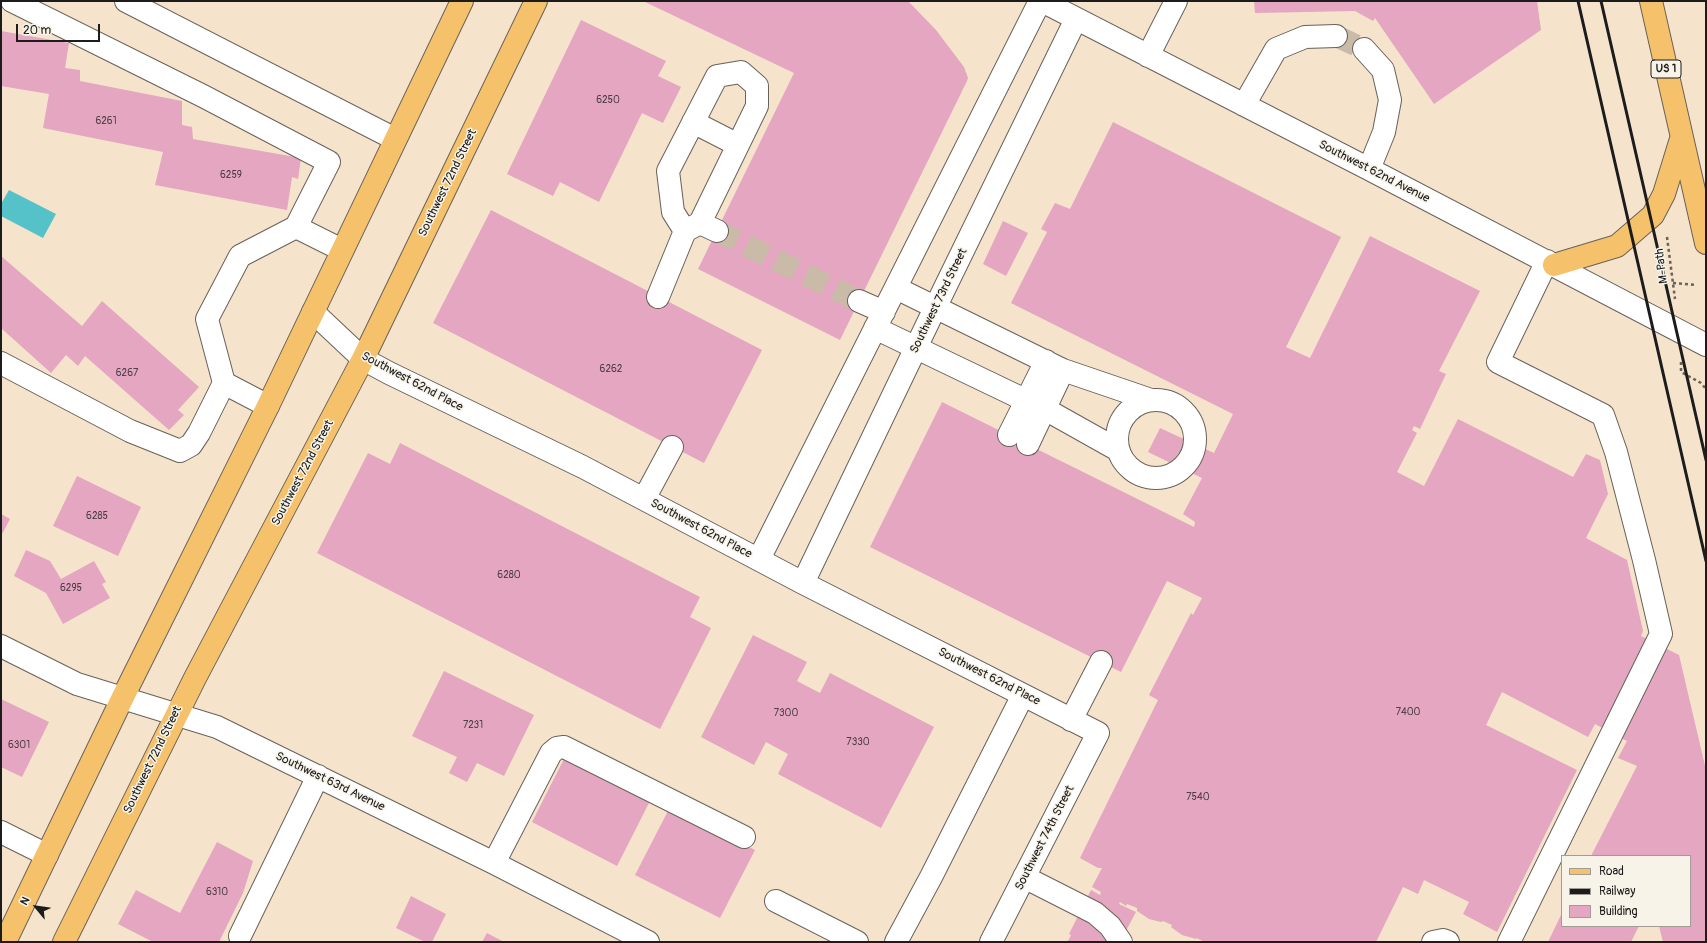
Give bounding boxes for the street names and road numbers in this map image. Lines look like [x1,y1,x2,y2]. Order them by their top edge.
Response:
road number: US 1 [1651,60,1681,78]
street label: Southwest 72nd Street [416,127,480,239]
street label: Southwest 62nd Avenue [1316,138,1432,206]
street label: Southwest 73rd Street [907,246,971,356]
street label: M-Path [1653,248,1671,284]
street label: Southwest 62nd Place [359,349,465,415]
street label: Southwest 72nd Street [269,418,337,528]
street label: Southwest 62nd Place [648,496,754,562]
street label: Southwest 62nd Place [935,645,1043,709]
street label: Southwest 72nd Street [121,704,185,816]
street label: Southwest 63rd Avenue [273,749,387,815]
street label: Southwest 74th Street [1012,783,1078,893]

